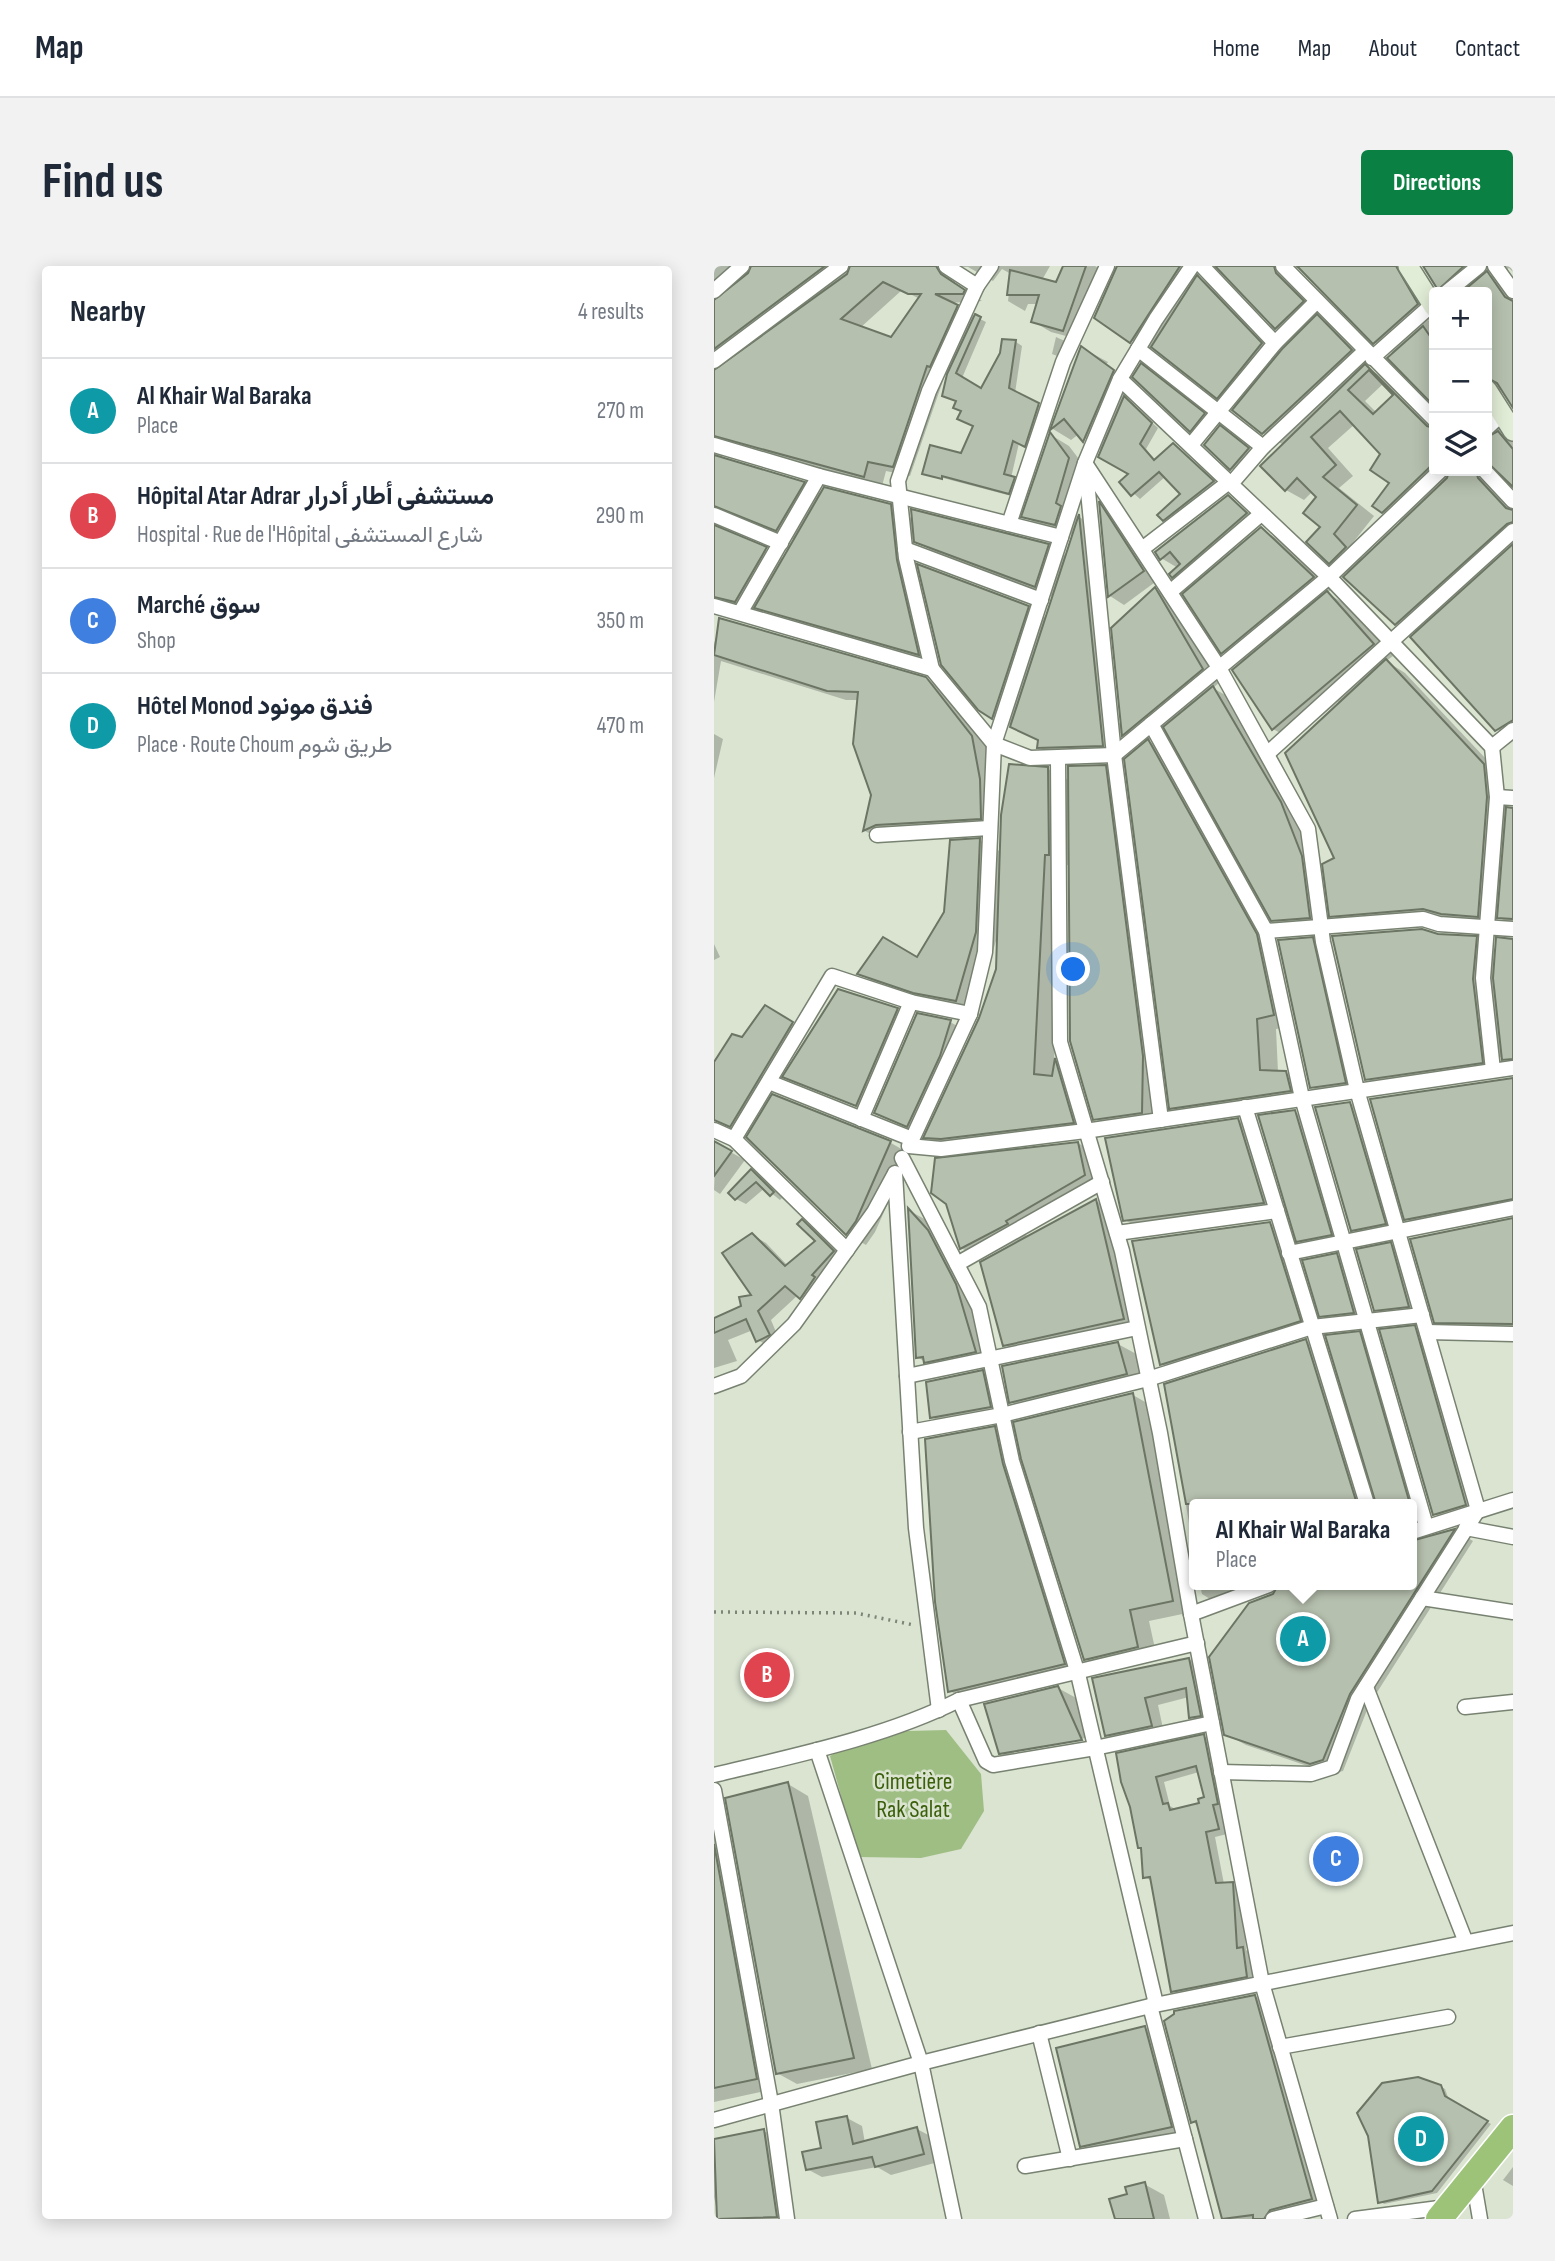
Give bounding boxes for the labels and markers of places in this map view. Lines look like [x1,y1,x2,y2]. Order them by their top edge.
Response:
pin: A [1280,1613,1326,1665]
pin: B [744,1649,790,1701]
pin: C [1313,1833,1359,1885]
pin: D [1398,2113,1444,2165]

